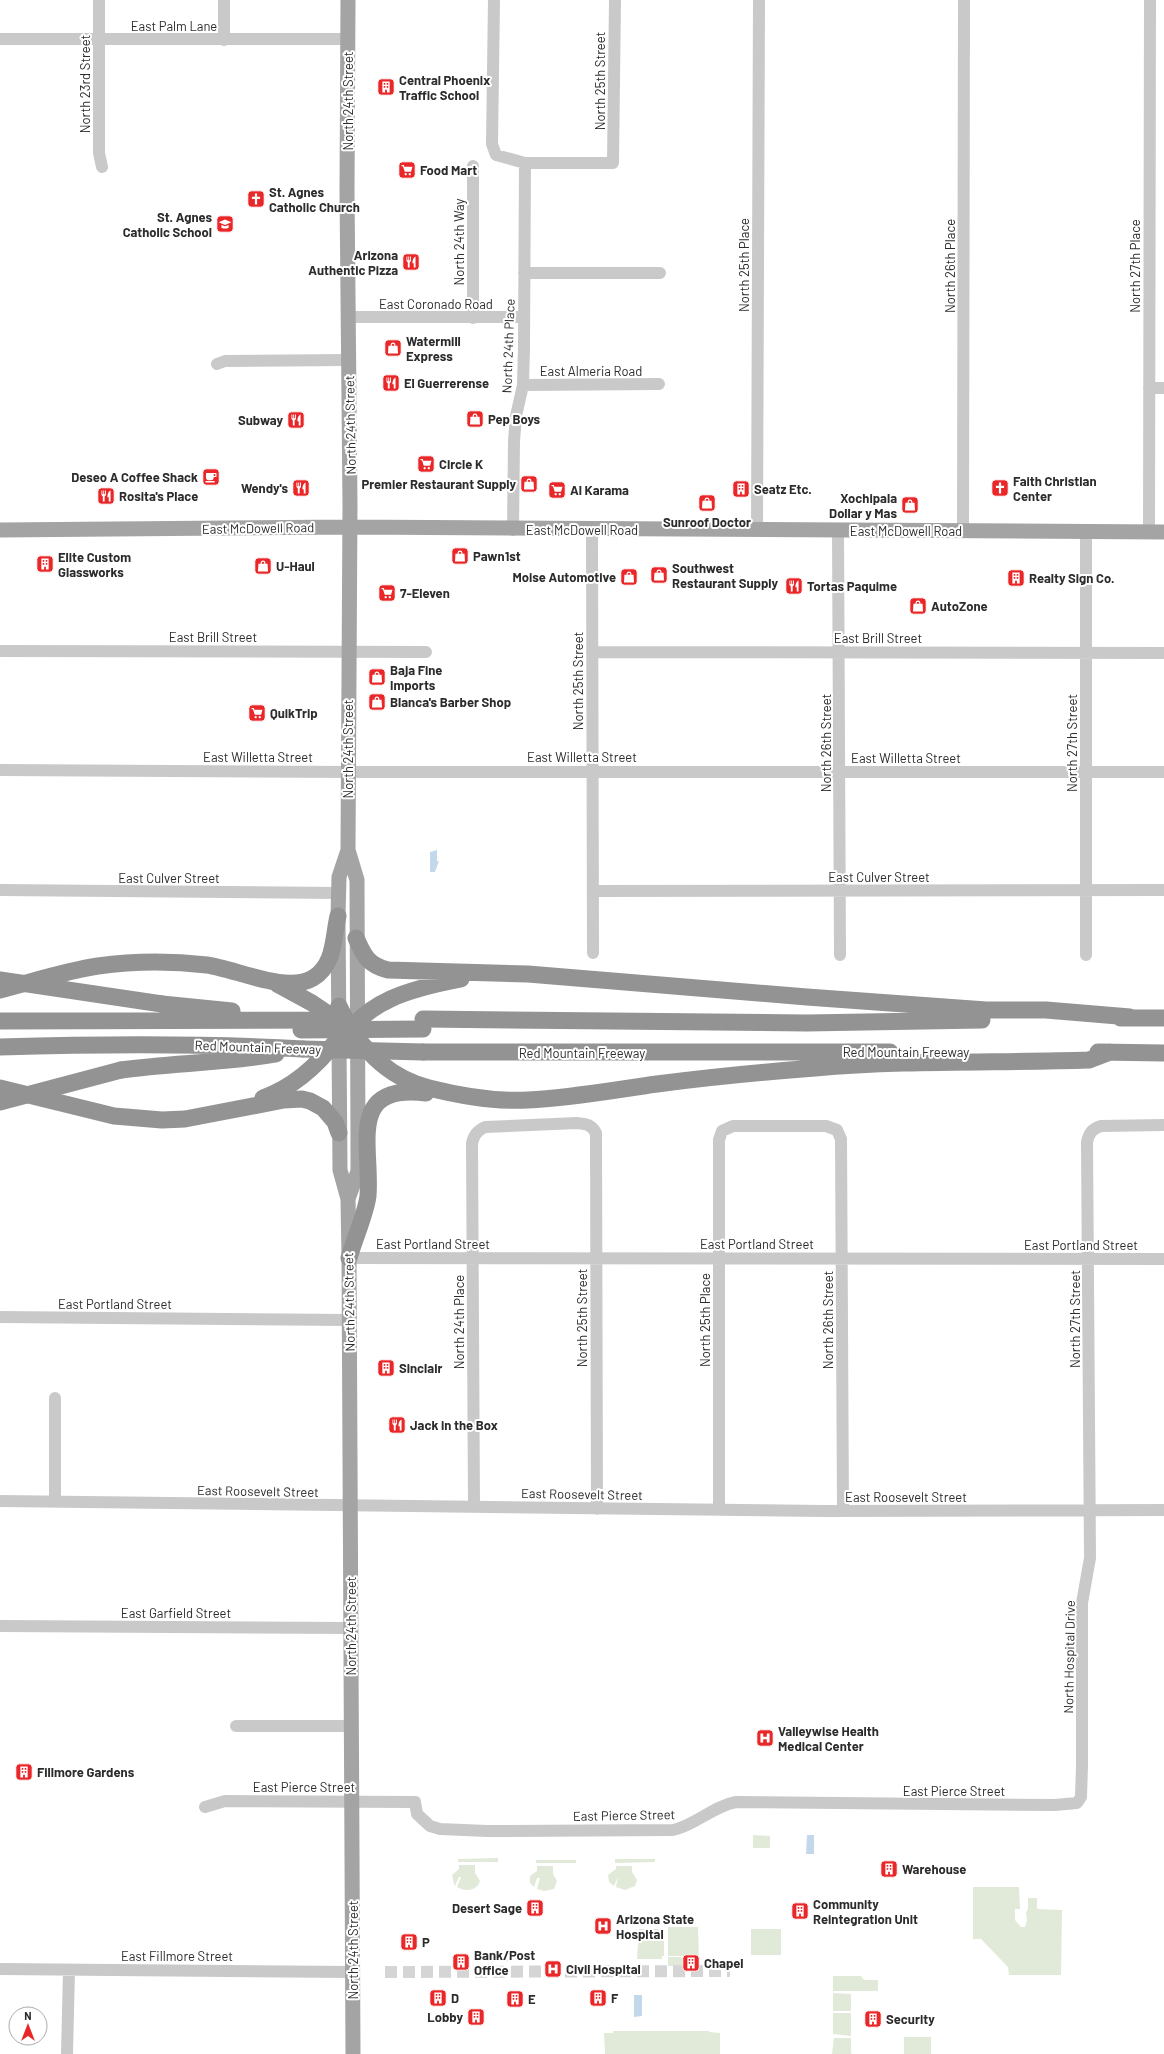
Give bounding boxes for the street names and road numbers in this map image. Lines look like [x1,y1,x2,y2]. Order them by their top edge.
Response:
street label: East Palm Lane [131,18,217,34]
street label: North 25th Street [592,32,608,130]
street label: North 23rd Street [77,35,93,133]
street label: North 24th Street [340,51,356,151]
street label: North 24th Way [451,199,467,285]
street label: North 25th Place [736,218,752,312]
street label: North 26th Place [942,219,958,313]
street label: North 27th Place [1127,219,1143,313]
street label: East Coronado Road [379,296,493,312]
street label: North 24th Place [498,298,518,394]
street label: East Almeria Road [540,363,642,379]
street label: North 24th Street [341,375,359,475]
street label: East McDowell Road [202,519,314,537]
street label: East McDowell Road [526,522,638,538]
street label: East McDowell Road [850,523,962,539]
street label: East Brill Street [169,629,257,645]
street label: East Brill Street [834,630,922,646]
street label: North 25th Street [570,632,586,730]
street label: North 26th Street [818,694,834,792]
street label: North 27th Street [1064,694,1080,792]
street label: North 24th Street [340,699,356,799]
street label: East Willetta Street [203,749,313,765]
street label: East Willetta Street [527,749,637,765]
street label: East Willetta Street [851,750,961,766]
street label: East Culver Street [828,869,930,885]
street label: East Culver Street [118,870,220,886]
street label: Red Mountain Freeway [194,1037,322,1057]
street label: Red Mountain Freeway [843,1044,969,1060]
street label: Red Mountain Freeway [519,1045,645,1061]
street label: East Portland Street [376,1236,490,1252]
street label: East Portland Street [700,1236,814,1252]
street label: East Portland Street [1024,1237,1138,1253]
street label: North 24th Street [340,1252,358,1352]
street label: North 25th Street [574,1269,590,1367]
street label: North 27th Street [1067,1270,1083,1368]
street label: North 26th Street [820,1271,836,1369]
street label: North 25th Place [697,1273,713,1367]
street label: North 24th Place [451,1275,467,1369]
street label: East Portland Street [58,1296,172,1312]
street label: East Roosevelt Street [197,1482,319,1500]
street label: East Roosevelt Street [521,1485,643,1503]
street label: East Roosevelt Street [845,1489,967,1505]
street label: North 24th Street [343,1576,359,1676]
street label: North Hospital Drive [1060,1600,1078,1714]
street label: East Garfield Street [121,1605,231,1621]
street label: East Pierce Street [253,1779,355,1795]
street label: East Pierce Street [903,1783,1005,1799]
street label: East Pierce Street [573,1806,675,1824]
street label: North 24th Street [345,1900,361,2000]
street label: East Fillmore Street [121,1948,233,1964]

